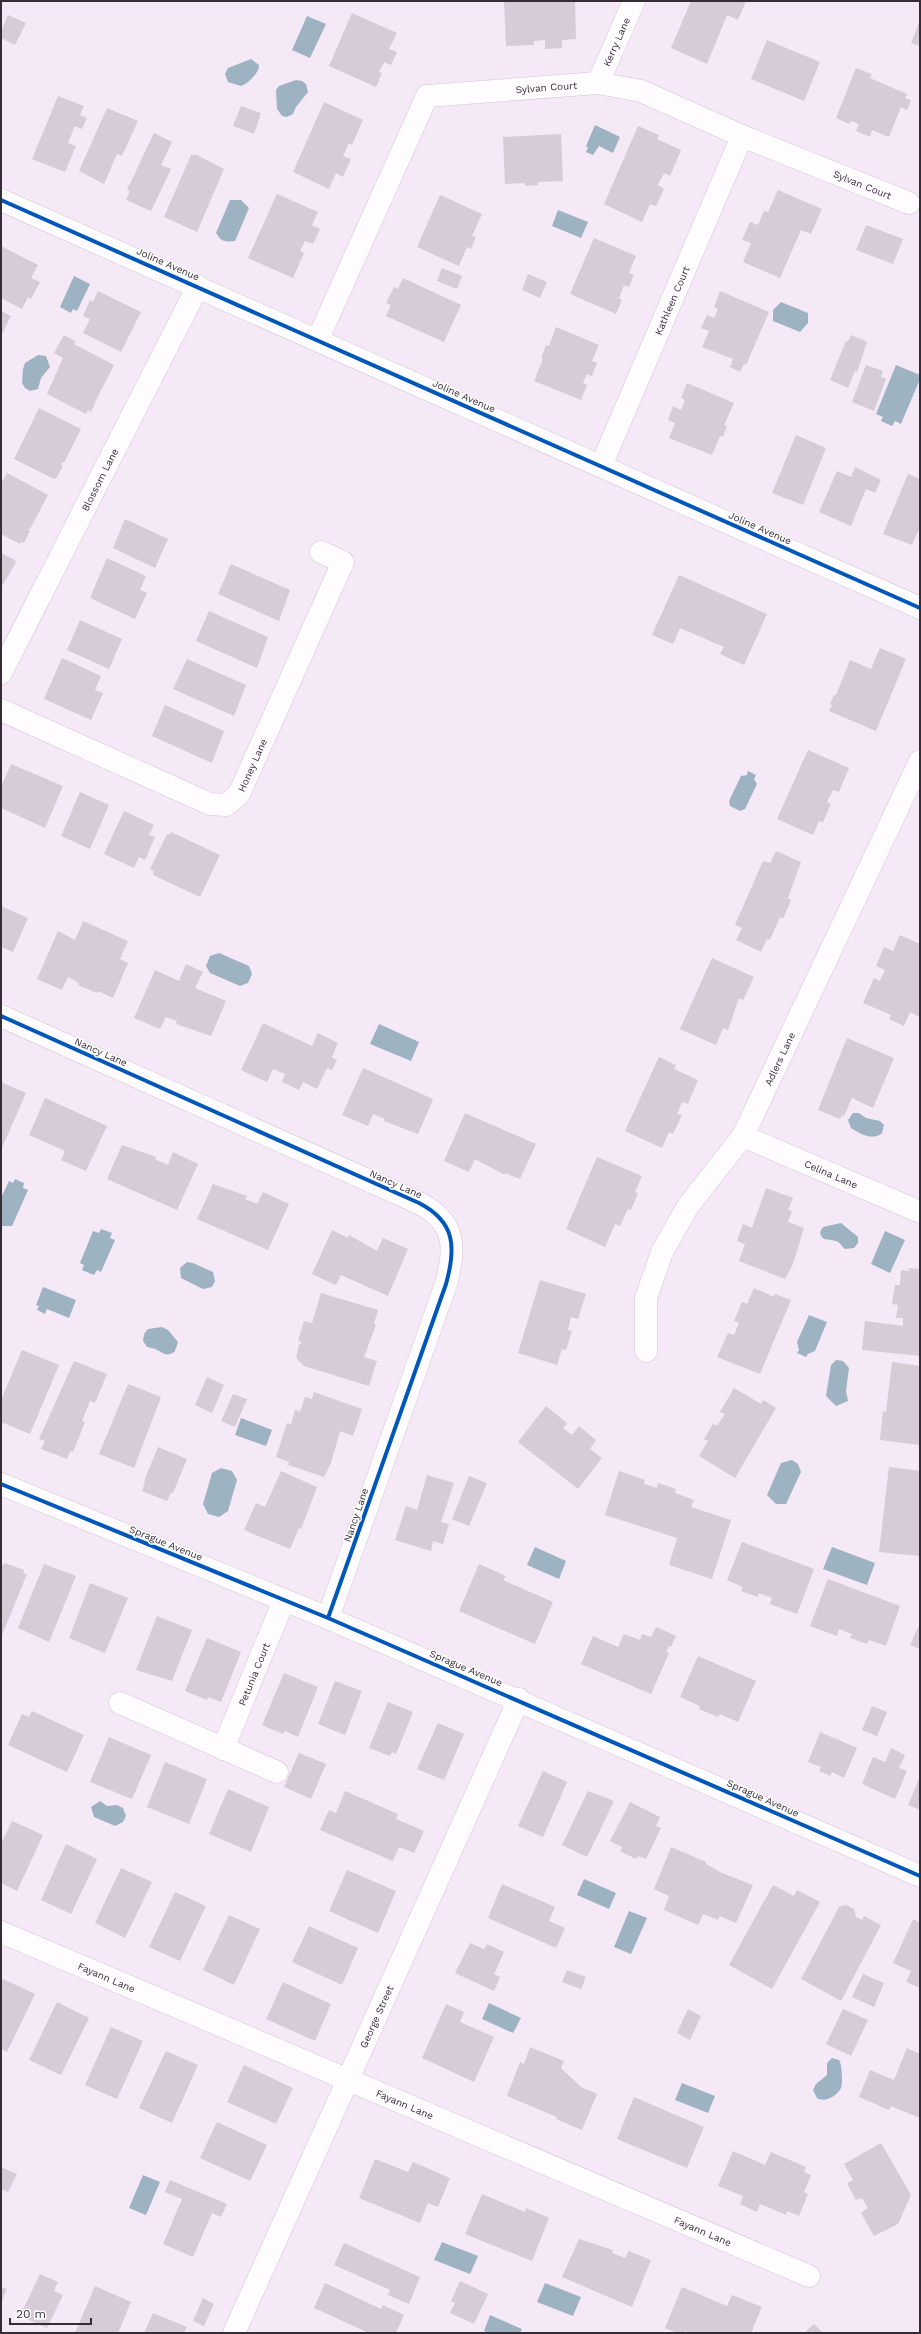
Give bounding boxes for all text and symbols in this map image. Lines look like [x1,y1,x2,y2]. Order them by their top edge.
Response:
street label: Kerry Lane [601,16,632,68]
street label: Sylvan Court [515,79,578,95]
street label: Sylvan Court [832,168,894,201]
street label: Joline Avenue [135,245,201,283]
street label: Kathleen Court [652,264,692,336]
street label: Joline Avenue [431,377,497,415]
street label: Blossom Lane [79,446,120,513]
street label: Joline Avenue [727,509,793,547]
street label: Honey Lane [235,737,269,793]
street label: Adlers Lane [762,1030,797,1087]
street label: Nancy Lane [73,1035,129,1069]
street label: Celina Lane [803,1158,860,1190]
street label: Nancy Lane [368,1167,424,1201]
street label: Nancy Lane [342,1486,370,1543]
street label: Sprague Avenue [128,1523,204,1563]
street label: Petunia Court [236,1640,272,1707]
street label: Sprague Avenue [428,1648,504,1688]
street label: Sprague Avenue [725,1777,801,1819]
street label: Fayann Lane [77,1960,137,1994]
street label: George Street [357,1983,395,2050]
street label: Fayann Lane [375,2087,435,2121]
street label: Fayann Lane [673,2214,734,2248]
scale bar [10,2300,91,2326]
text: 20 m [16,2307,46,2321]

